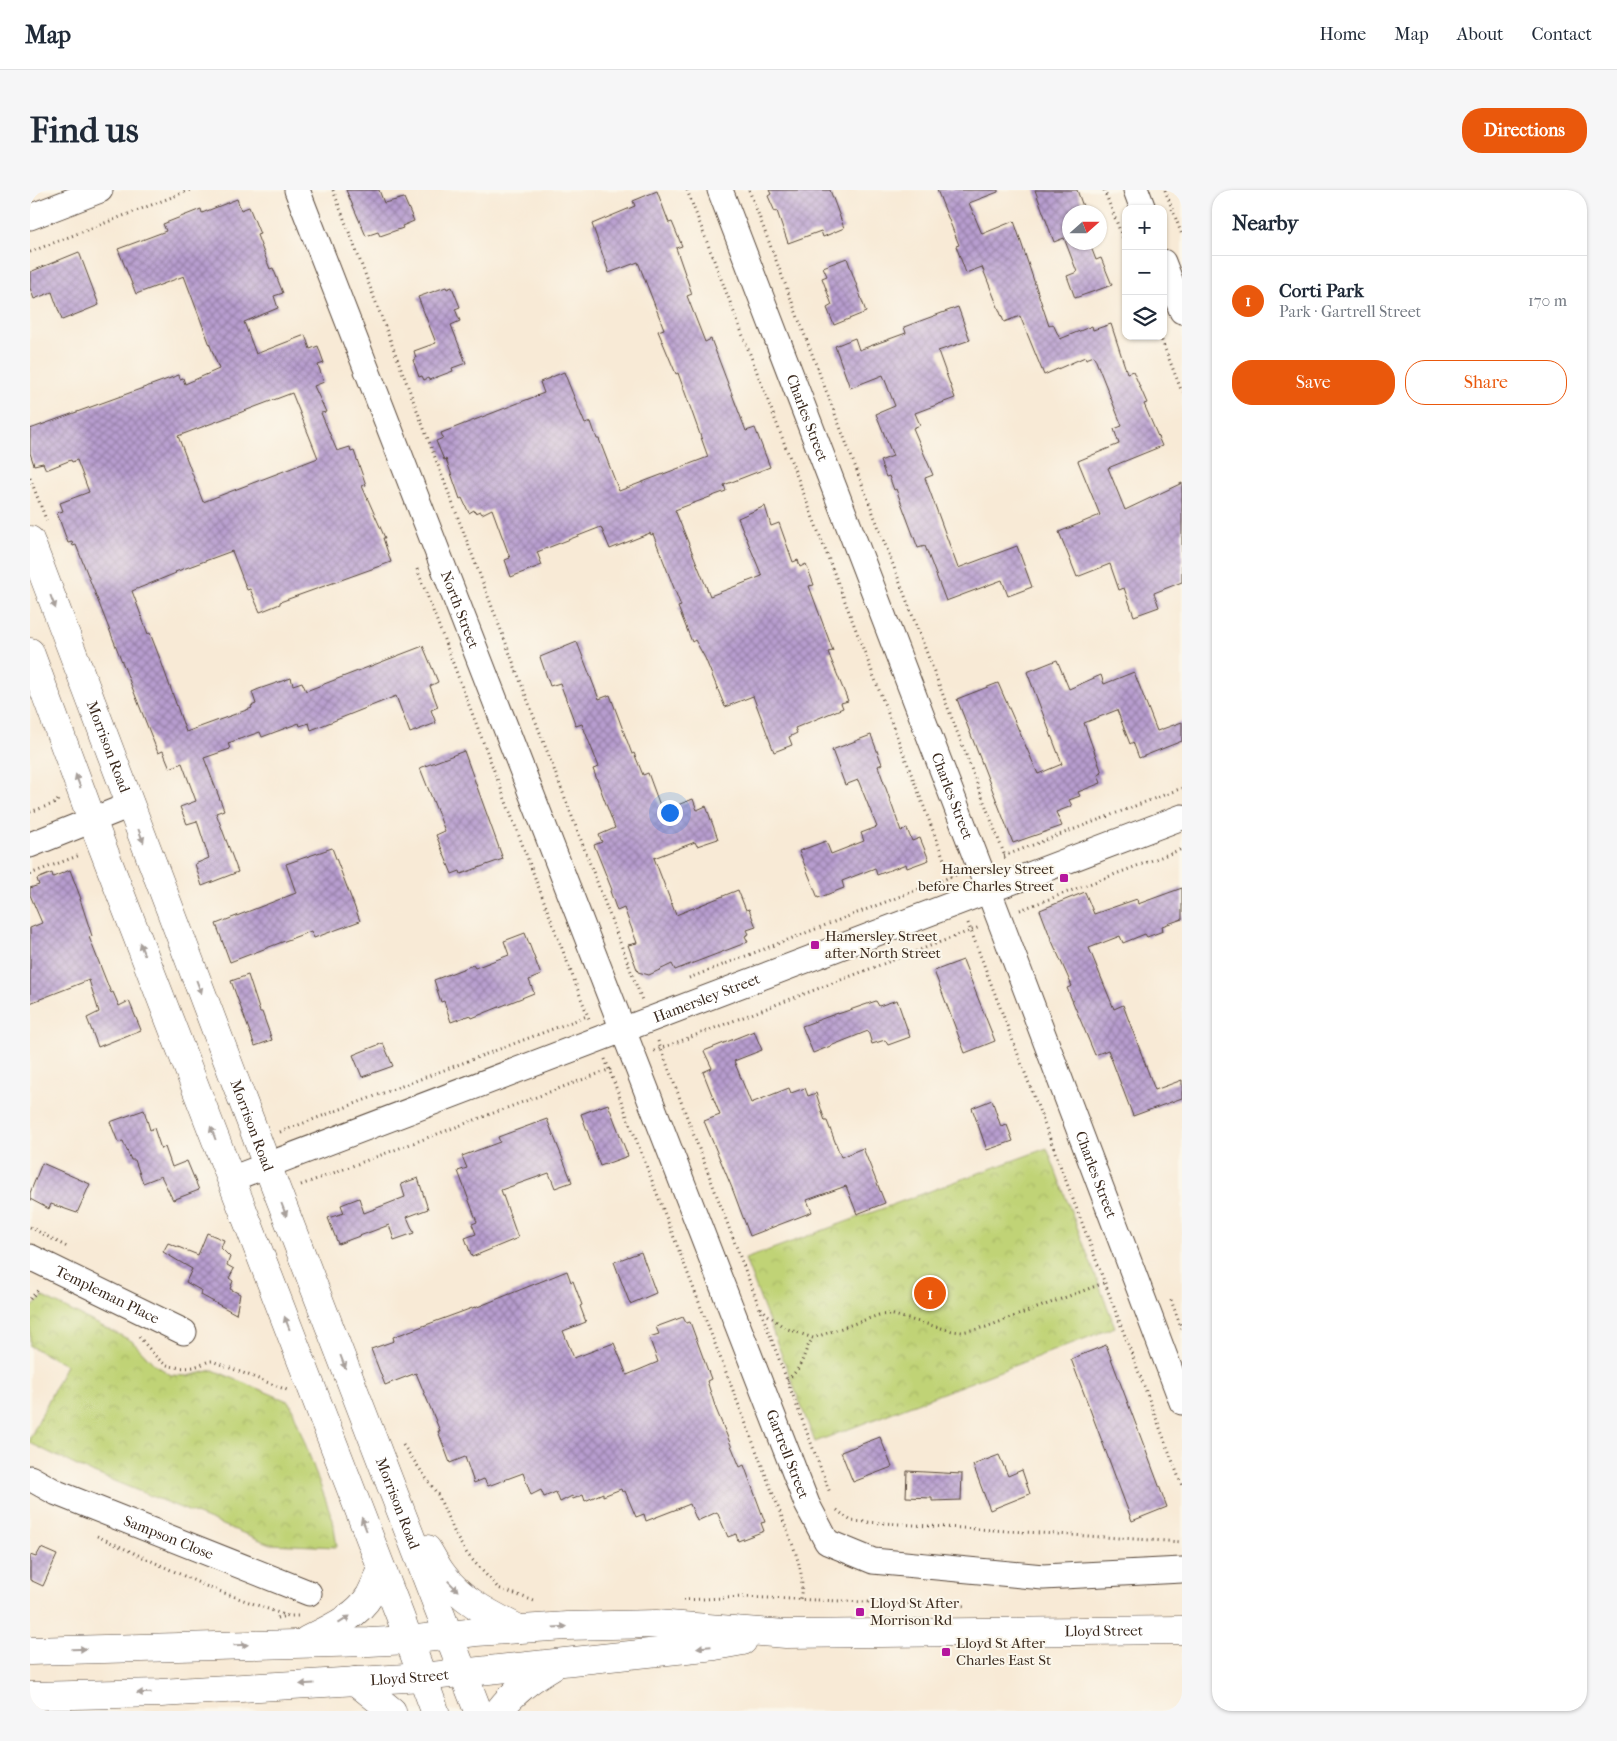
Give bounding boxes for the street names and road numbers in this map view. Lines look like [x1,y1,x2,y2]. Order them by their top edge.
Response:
street label: Charles Street [783,372,832,464]
street label: North Street [437,568,483,651]
street label: Morrison Road [83,698,134,796]
street label: Charles Street [927,750,977,843]
street label: Hamersley Street [651,969,763,1026]
street label: Morrison Road [226,1077,278,1175]
street label: Charles Street [1071,1129,1121,1221]
street label: Templeman Place [52,1262,163,1328]
street label: Gartrell Street [762,1407,813,1502]
street label: Morrison Road [372,1455,424,1552]
street label: Sampson Close [121,1511,217,1563]
street label: Lloyd Street [1064,1621,1144,1640]
street label: Lloyd Street [370,1665,450,1689]

